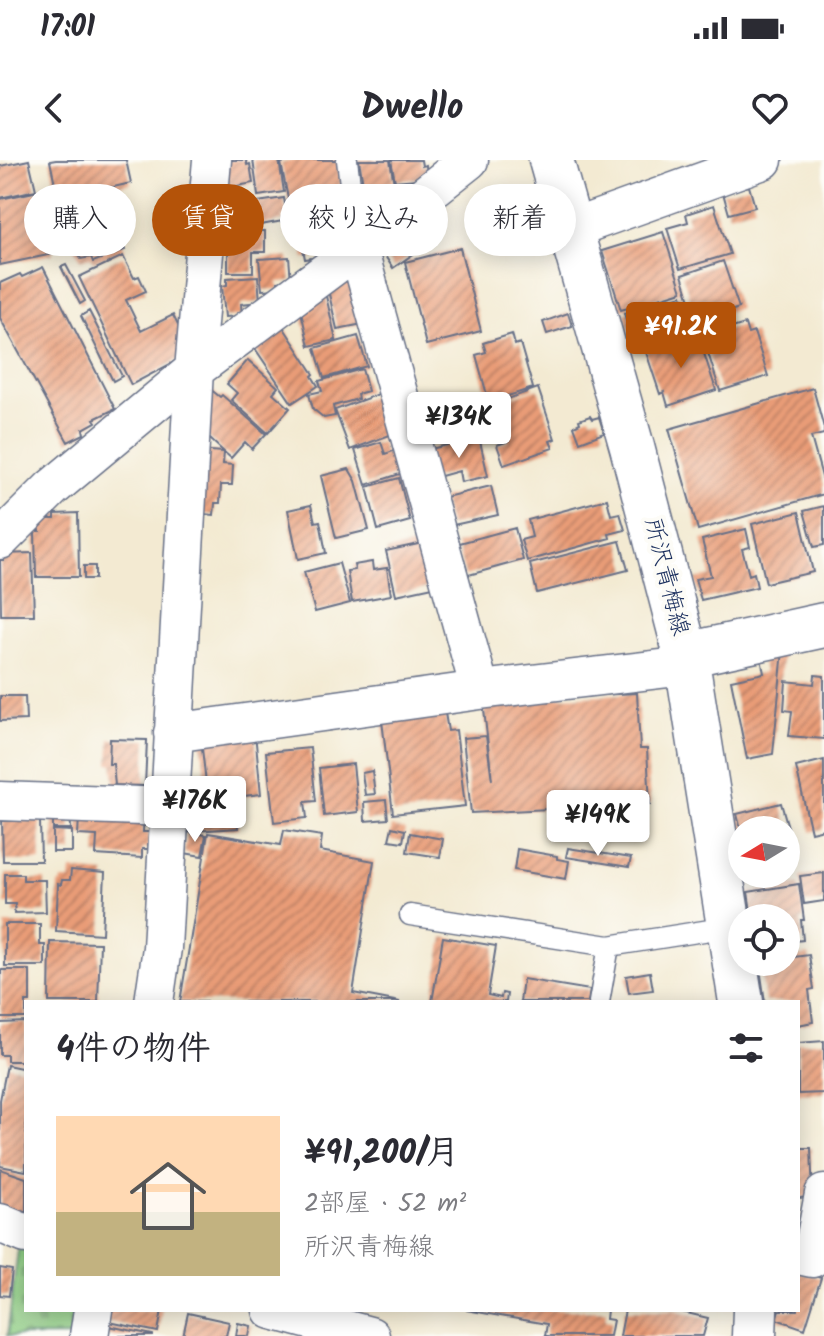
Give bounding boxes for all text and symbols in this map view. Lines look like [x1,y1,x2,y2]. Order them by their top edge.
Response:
text: 17:01 [40,4,95,52]
text: Dwello [361,80,463,137]
icon: back [32,86,76,130]
icon: heart [748,86,792,130]
chip: 購入 [24,184,136,256]
chip: 賃貸 [152,184,264,256]
chip: 絞り込み [280,184,448,256]
chip: 新着 [464,184,576,256]
pin: ¥91.2K [616,302,746,370]
text: ¥91.2K [644,307,718,349]
pin: ¥134K [403,392,515,460]
text: ¥134K [425,397,493,439]
street label: 所沢青梅線 [633,514,699,640]
pin: ¥176K [139,776,251,844]
text: ¥176K [162,781,228,823]
pin: ¥149K [542,790,654,858]
text: ¥149K [565,795,631,837]
north arrow [728,816,800,888]
map controls [728,816,800,976]
button: locate [728,904,800,976]
text: 4件の物件 [56,1023,211,1077]
icon: filters [724,1026,768,1070]
text: ¥91,200/月 [304,1127,460,1181]
icon: home [120,1148,216,1244]
text: 2部屋 · 52 m² [304,1183,466,1225]
text: 所沢青梅線 [304,1227,434,1269]

